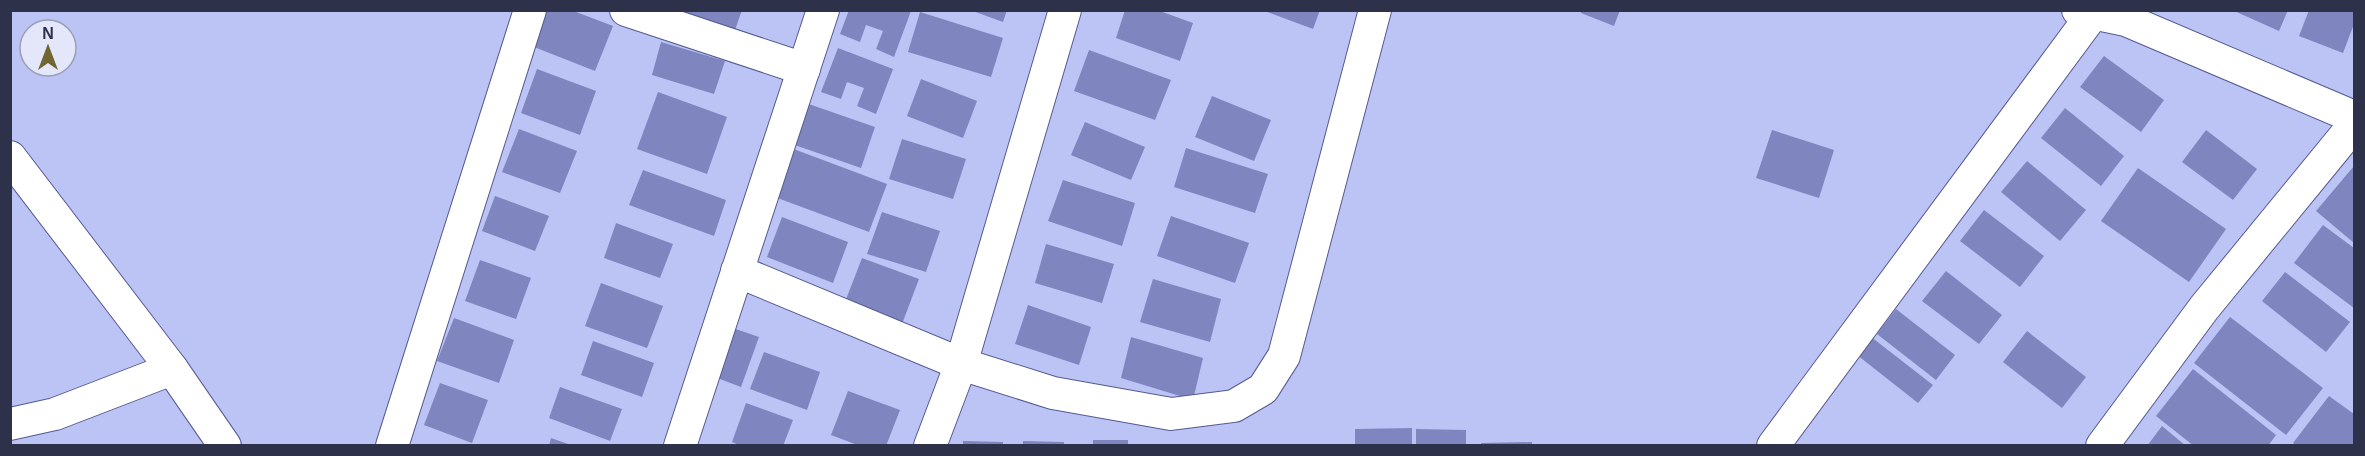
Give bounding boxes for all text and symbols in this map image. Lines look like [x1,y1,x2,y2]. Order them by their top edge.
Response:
north arrow [18,18,78,78]
text: N [42,25,54,42]

